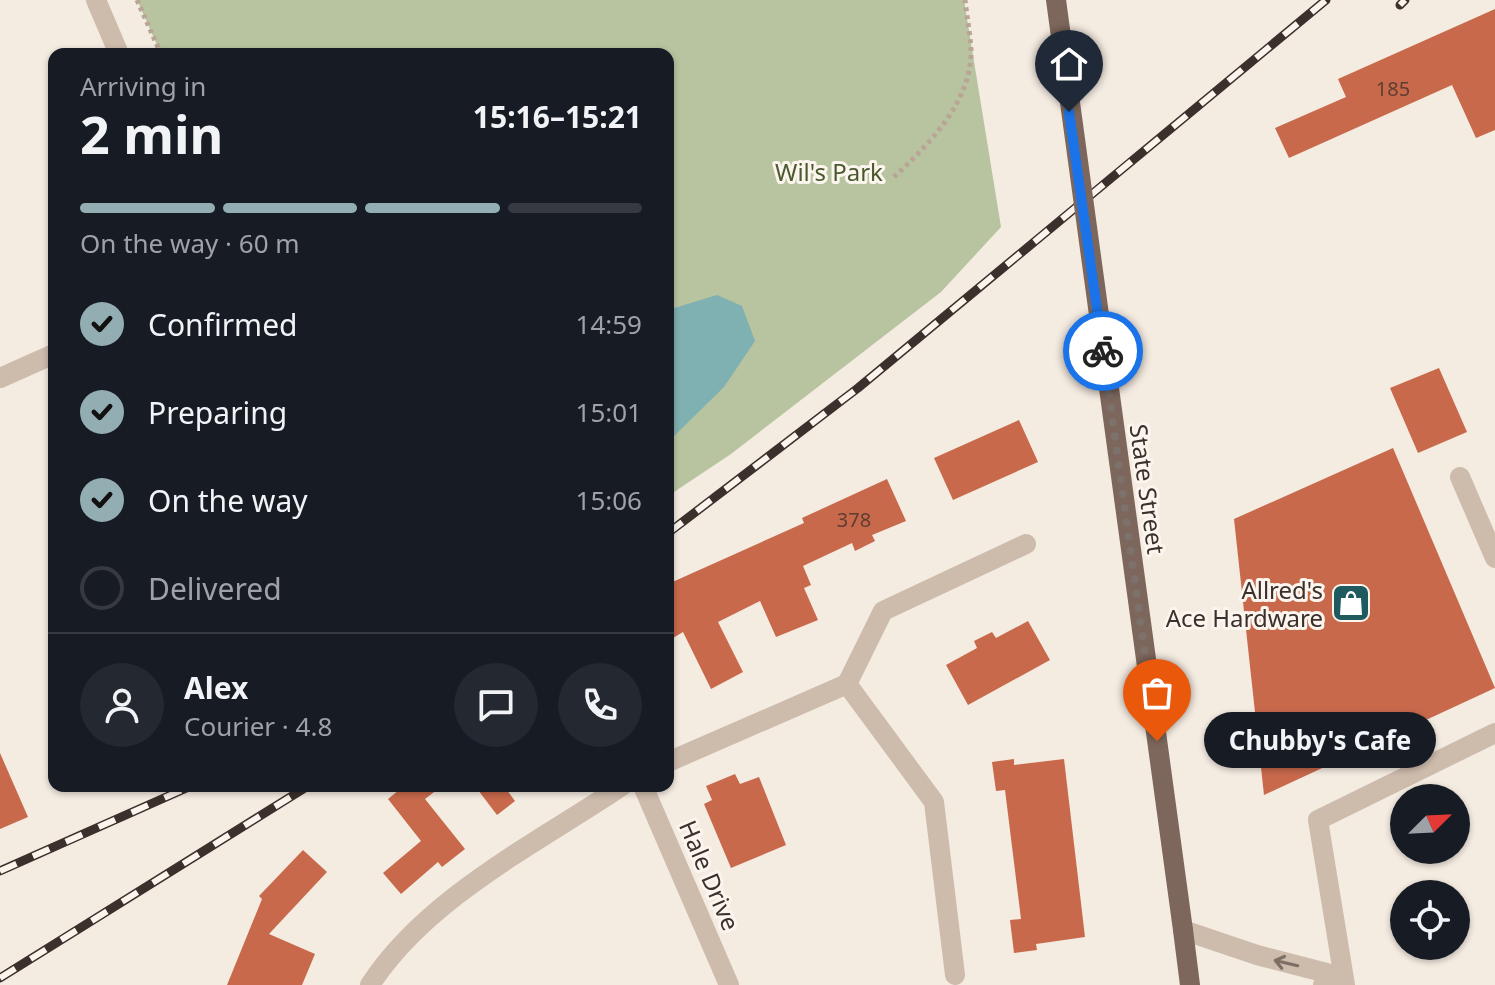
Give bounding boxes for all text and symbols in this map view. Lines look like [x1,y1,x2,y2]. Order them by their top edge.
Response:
pin [1035,30,1103,112]
icon: home [1047,42,1091,86]
text: Arriving in [80,68,206,104]
house number: 185 [1376,75,1410,102]
text: 15:16–15:21 [473,96,642,137]
text: 2 min [80,98,223,169]
park label: Wil's Park [775,155,883,188]
text: On the way · 60 m [80,225,300,261]
icon: check [80,302,124,346]
text: Confirmed [148,304,298,345]
text: 14:59 [576,306,642,342]
courier [1063,311,1143,391]
icon: bike [1081,329,1125,373]
icon: check [80,390,124,434]
text: Preparing [148,392,287,433]
text: 15:01 [576,394,642,430]
street label: State Street [1123,422,1173,556]
icon: check [80,478,124,522]
text: On the way [148,480,308,521]
text: 15:06 [576,482,642,518]
house number: 378 [837,506,871,533]
text: Delivered [148,568,282,609]
place label: Allred's Ace Hardware [1166,573,1323,634]
shop icon: Allred's Ace Hardware [1330,582,1372,624]
pin [1123,659,1191,741]
button: person [80,663,164,747]
button: chat [454,663,538,747]
button: phone [558,663,642,747]
text: Alex [184,667,248,708]
icon: bag [1135,671,1179,715]
text: Courier · 4.8 [184,708,332,744]
callout: Chubby's Cafe [1205,713,1437,769]
text: Chubby's Cafe [1229,722,1411,758]
north arrow [1390,784,1470,864]
map controls [1390,784,1470,960]
street label: Hale Drive [672,815,748,935]
button: locate [1390,880,1470,960]
one-way arrow [1273,954,1299,969]

